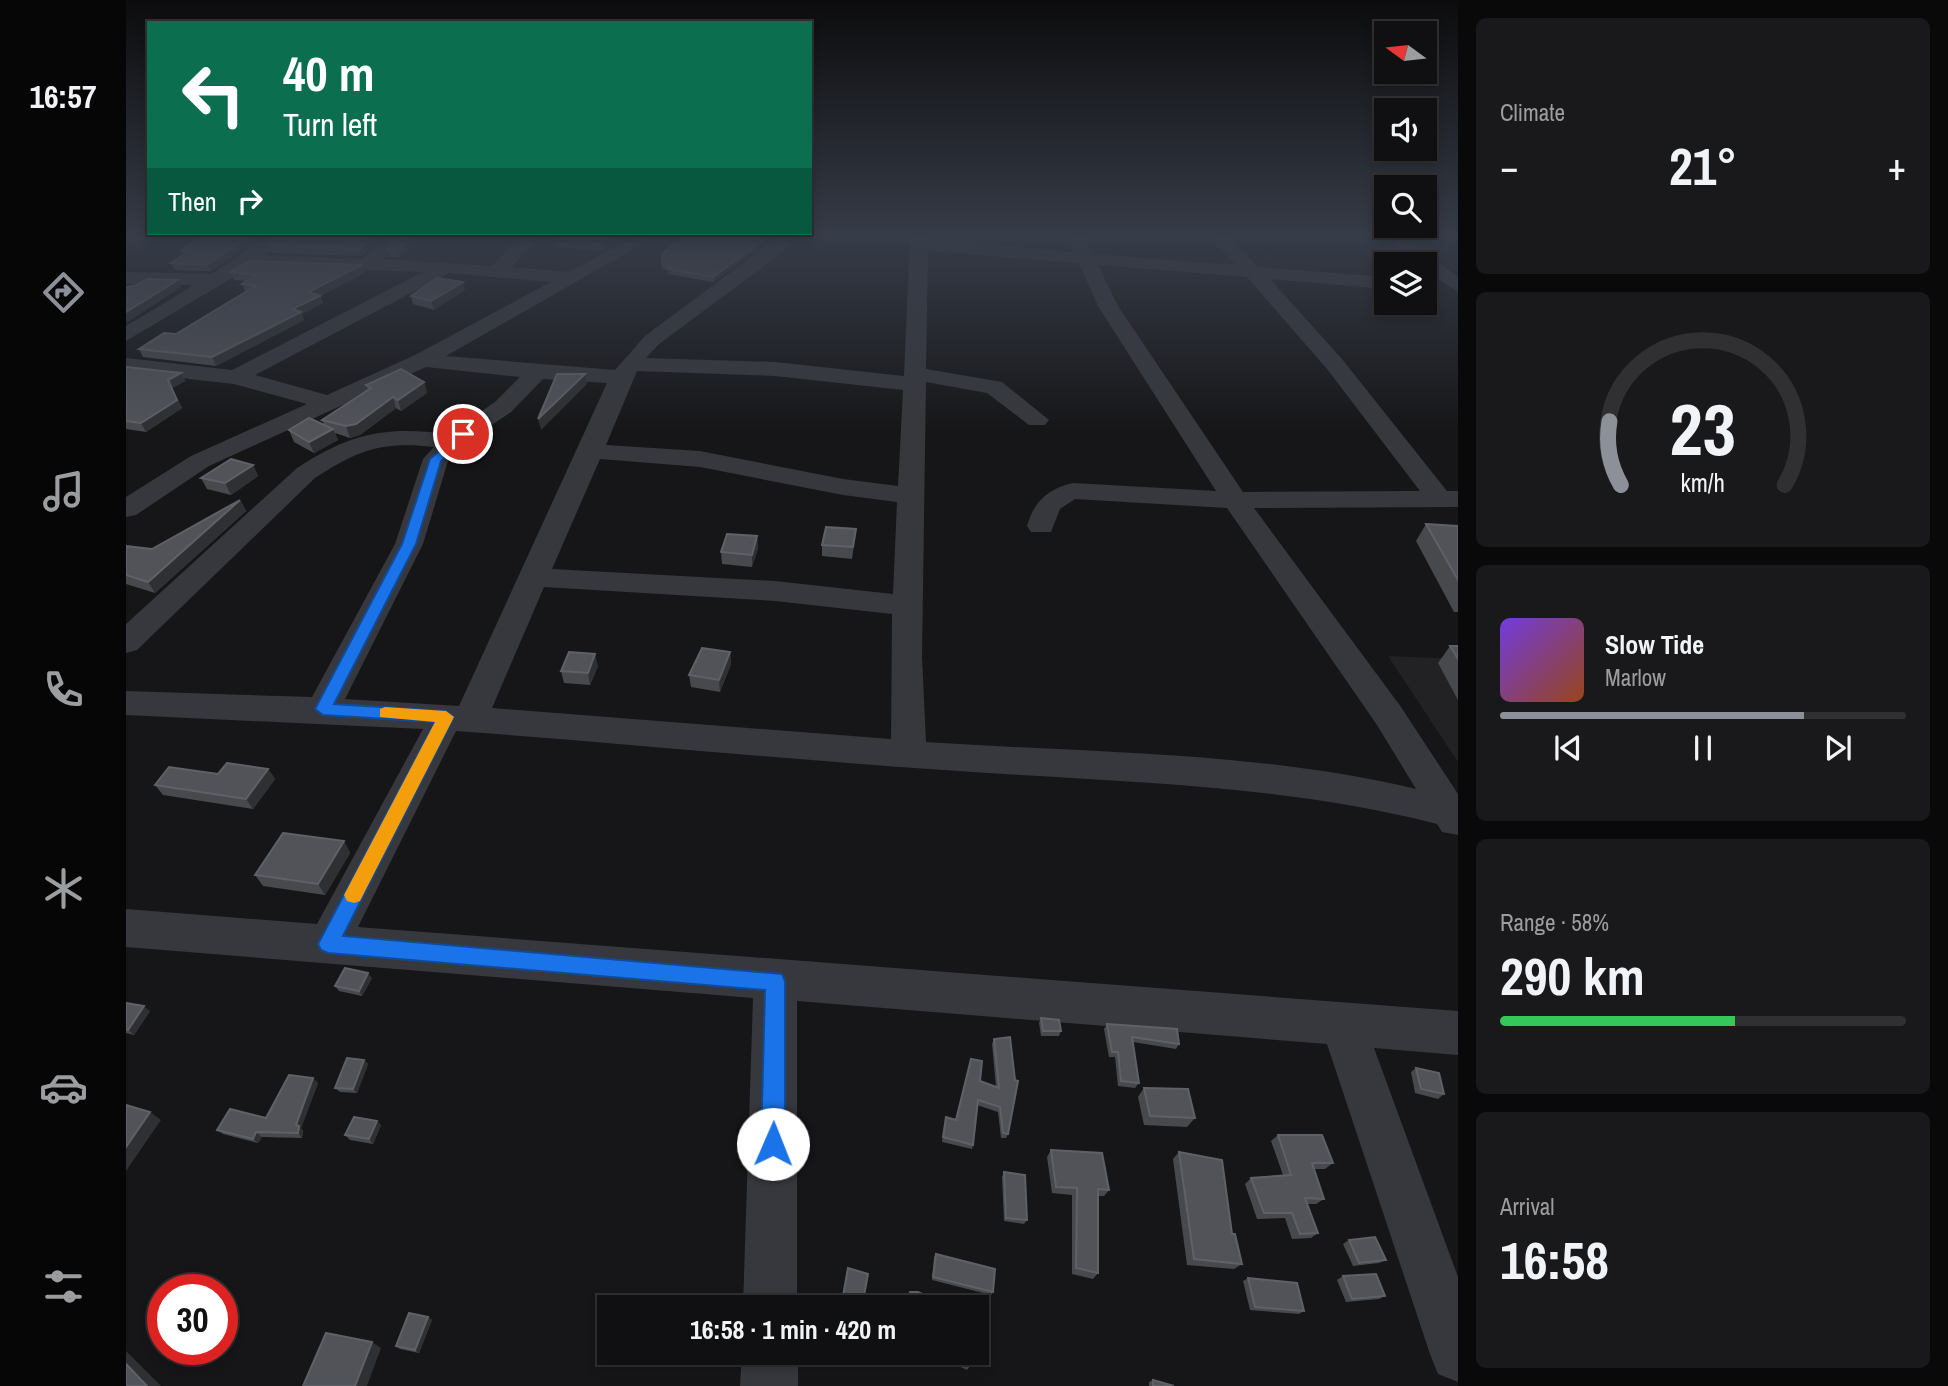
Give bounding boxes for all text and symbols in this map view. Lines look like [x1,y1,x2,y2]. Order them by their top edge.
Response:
north arrow [1374,21,1437,84]
map controls [1374,21,1437,315]
text: 40 m [283,40,375,106]
icon: left [168,49,259,140]
text: 16:57 [29,75,97,118]
text: Climate [1500,97,1565,128]
button: sound [1374,98,1437,161]
text: Turn left [283,103,377,146]
text: 21° [1669,131,1737,201]
text: − [1500,141,1518,192]
text: + [1888,141,1906,192]
button: search [1374,175,1437,238]
icon: right [231,182,269,220]
text: Then [168,184,217,219]
button: layers [1374,252,1437,315]
icon: directions [39,268,88,317]
text: 23 [1670,381,1736,479]
pin [433,404,493,464]
icon: arrive [444,415,482,453]
text: km/h [1681,466,1725,500]
icon: music [39,467,88,516]
text: Slow Tide [1605,627,1704,662]
text: Marlow [1605,662,1666,693]
icon: phone [39,665,88,714]
icon: previous [1549,729,1587,767]
icon: pause [1684,729,1722,767]
icon: next [1819,729,1857,767]
icon: climate [39,864,88,913]
text: Range · 58% [1500,907,1609,938]
text: 290 km [1500,941,1645,1011]
icon: car [39,1063,88,1112]
position arrow [736,1107,810,1181]
text: Arrival [1500,1191,1555,1222]
text: 16:58 [1500,1225,1609,1295]
icon: filters [39,1262,88,1311]
speed limit sign: 30 [147,1274,238,1365]
text: 16:58 · 1 min · 420 m [690,1312,896,1347]

